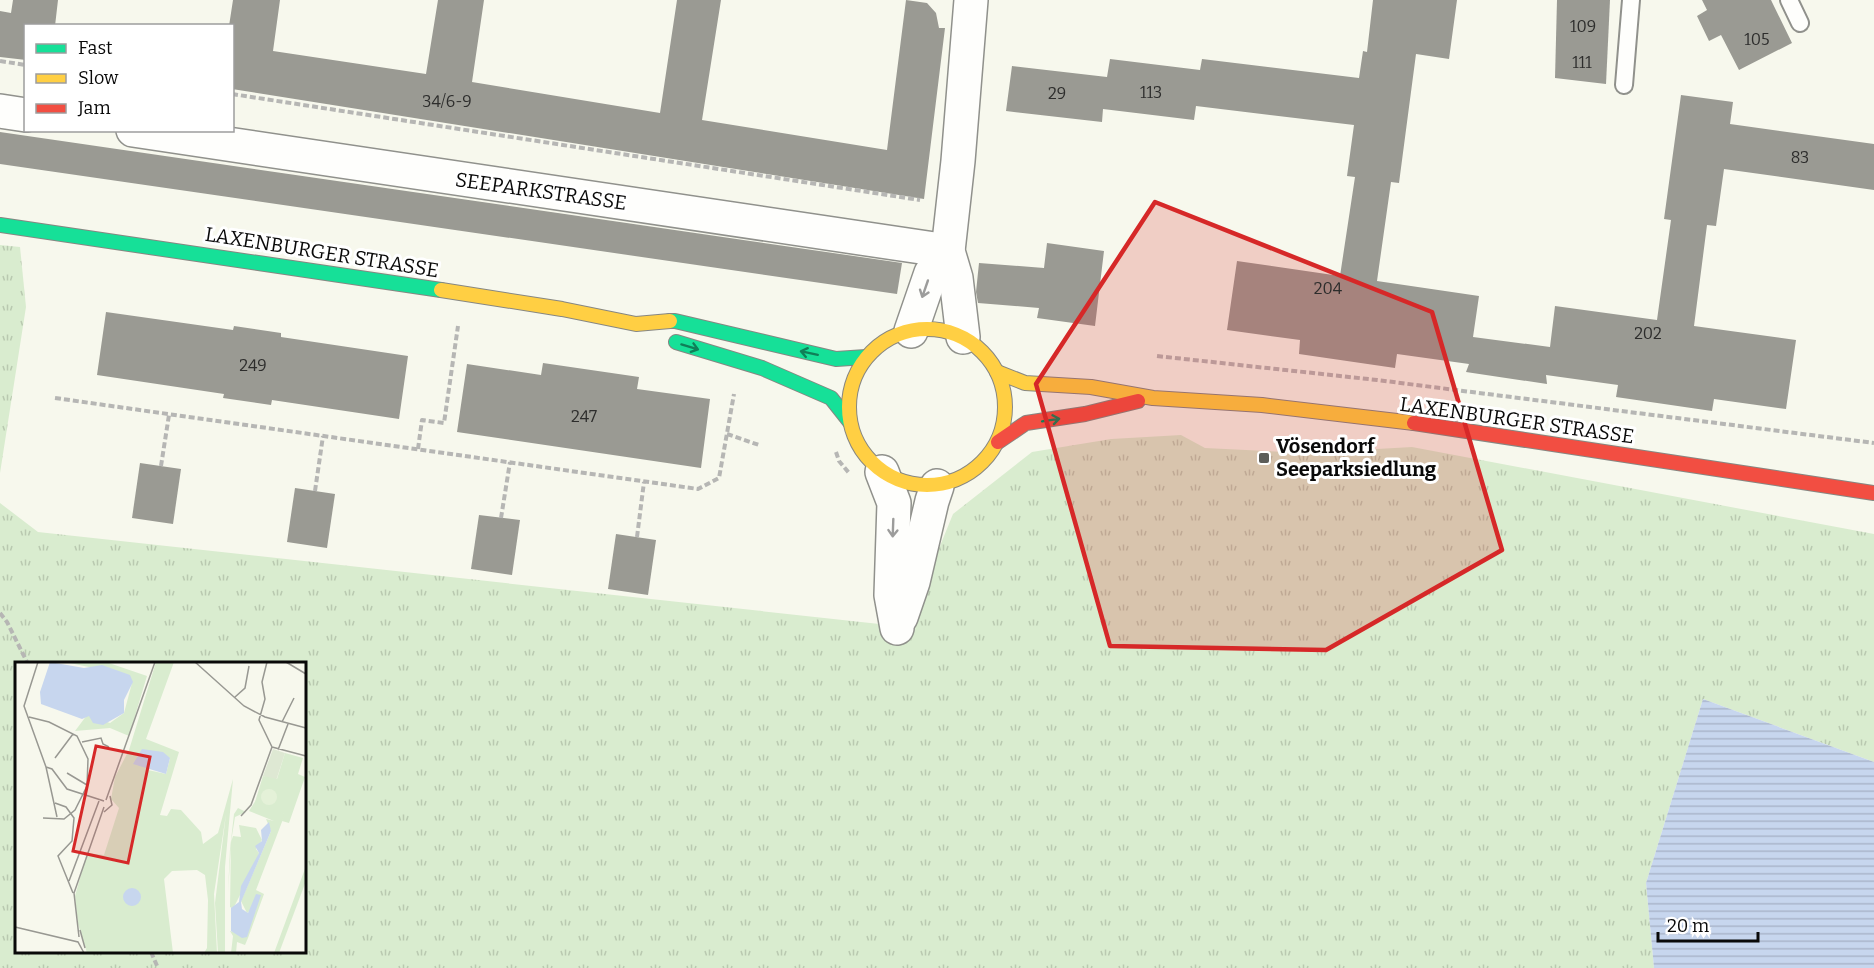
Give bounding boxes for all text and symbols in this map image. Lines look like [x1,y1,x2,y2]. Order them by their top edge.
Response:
house number: 109 [1570,17,1596,36]
legend [24,24,234,132]
house number: 105 [1744,30,1770,49]
text: Fast [78,37,113,59]
house number: 111 [1572,53,1592,72]
text: Slow [78,67,119,89]
house number: 113 [1140,83,1162,102]
house number: 29 [1048,84,1066,103]
house number: 34/6-9 [422,92,472,111]
text: Jam [77,97,111,119]
house number: 83 [1791,148,1809,167]
street label: SEEPARKSTRASSE [454,167,628,215]
street label: LAXENBURGER STRASSE [203,222,441,282]
one-way arrow [919,279,930,298]
house number: 204 [1314,279,1343,298]
house number: 202 [1634,324,1662,343]
one-way arrow [680,342,699,353]
one-way arrow [799,347,819,358]
house number: 249 [239,356,267,375]
street label: LAXENBURGER STRASSE [1398,392,1636,448]
house number: 247 [571,407,597,426]
one-way arrow [1040,414,1060,425]
place label: Vösendorf Seeparksiedlung [1276,434,1437,481]
marker: Vösendorf Seeparksiedlung [1257,451,1271,465]
one-way arrow [887,518,899,538]
inset map [15,662,306,953]
scale bar [1658,905,1758,943]
text: 20 m [1667,915,1709,937]

